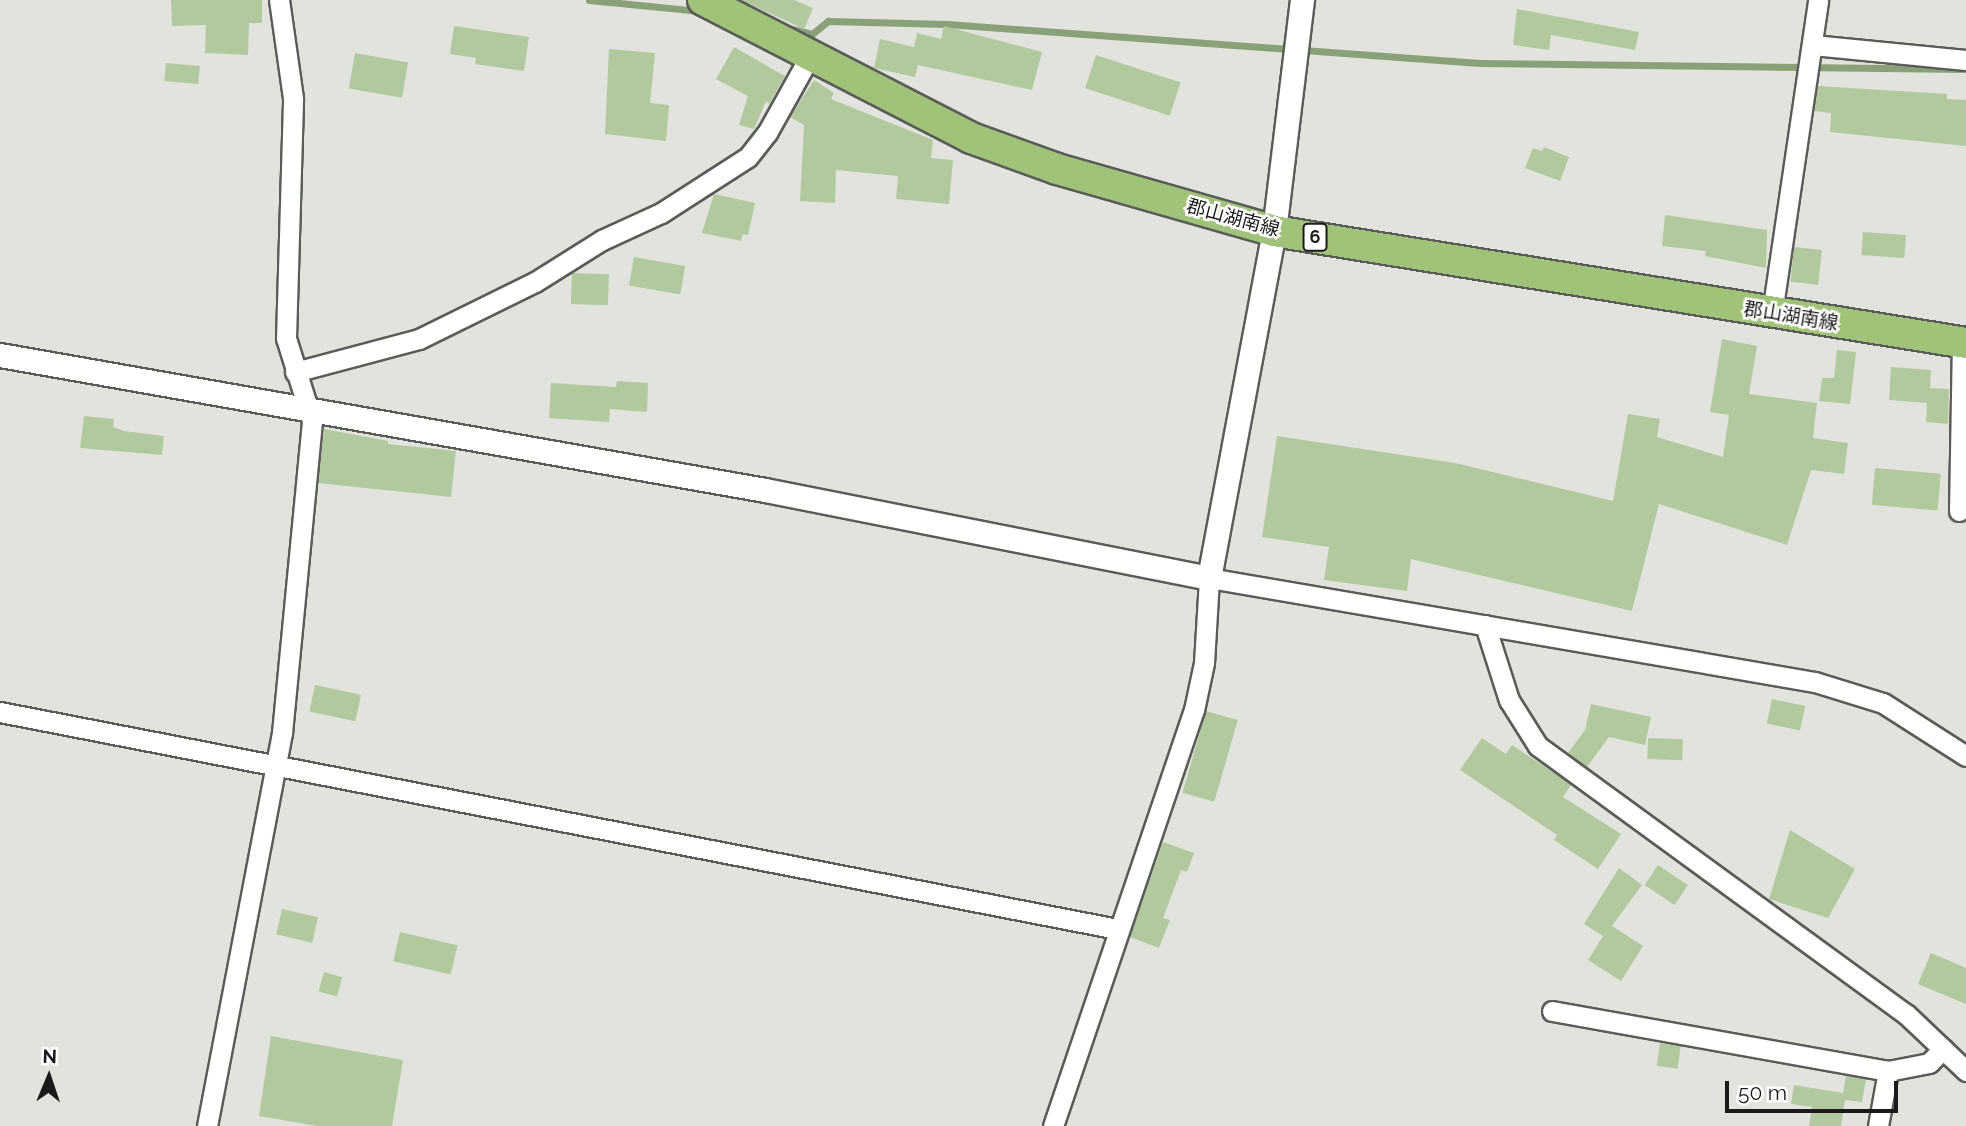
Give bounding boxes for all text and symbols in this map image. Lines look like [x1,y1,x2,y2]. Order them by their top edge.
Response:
street label: 郡山湖南線 [1184,195,1282,241]
road number: 6 [1301,222,1329,251]
street label: 郡山湖南線 [1742,297,1840,335]
north arrow [14,1042,84,1112]
text: N [42,1045,57,1067]
scale bar [1728,1066,1901,1110]
text: 50 m [1738,1080,1787,1105]

